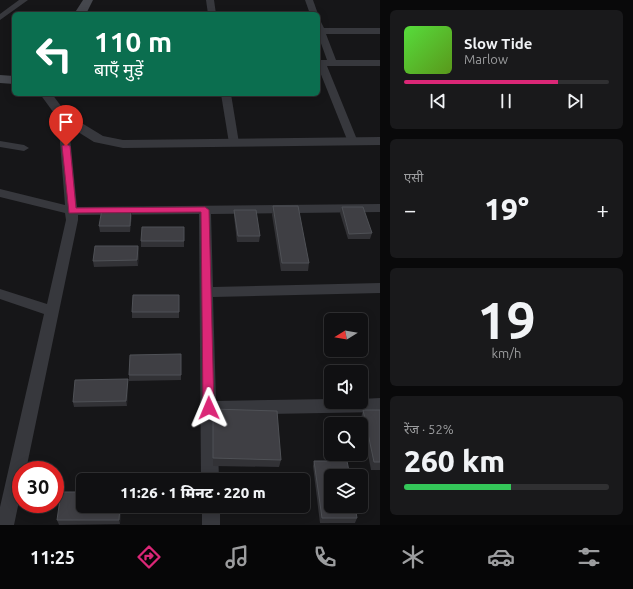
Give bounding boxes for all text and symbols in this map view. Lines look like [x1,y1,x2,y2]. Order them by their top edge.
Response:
text: 110 m [94,26,172,57]
icon: left [28,28,80,80]
text: Slow Tide [464,35,532,52]
text: Marlow [464,52,508,66]
text: बाएँ मुड़ें [94,59,143,79]
icon: previous [427,90,449,112]
icon: pause [495,90,517,112]
icon: next [564,90,586,112]
pin [49,105,83,146]
icon: arrive [55,111,77,133]
text: एसी [404,170,423,184]
text: 19° [484,192,529,226]
text: − [404,197,416,222]
text: + [597,197,609,222]
text: 19 [477,291,536,349]
north arrow [324,313,368,357]
map controls [324,313,368,513]
text: km/h [491,346,522,360]
button: sound [324,365,368,409]
position arrow [188,387,230,429]
button: search [324,417,368,461]
text: रेंज · 52% [404,422,454,436]
text: 260 km [404,444,505,478]
speed limit sign: 30 [12,461,64,513]
button: layers [324,469,368,513]
text: 11:26 · 1 मिनट · 220 m [120,484,266,501]
icon: directions [135,543,163,571]
icon: music [223,543,251,571]
icon: phone [311,543,339,571]
icon: climate [399,543,427,571]
icon: car [487,543,515,571]
icon: filters [575,543,603,571]
text: 11:25 [30,547,75,567]

